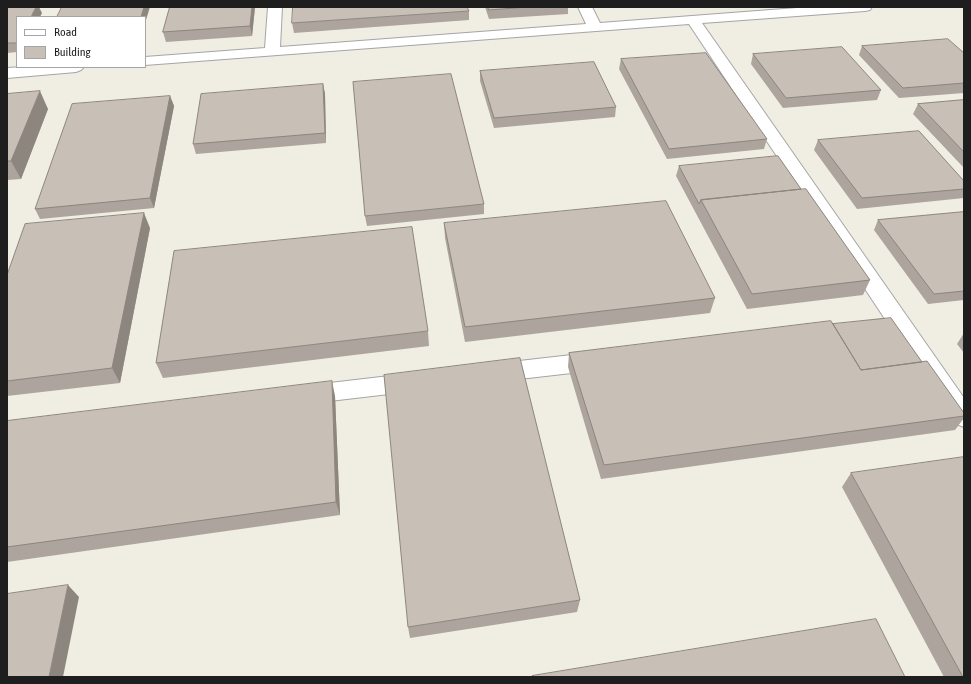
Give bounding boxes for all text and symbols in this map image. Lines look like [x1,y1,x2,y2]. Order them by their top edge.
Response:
legend [16,16,146,68]
text: Road [54,25,77,39]
text: Building [54,45,91,59]

